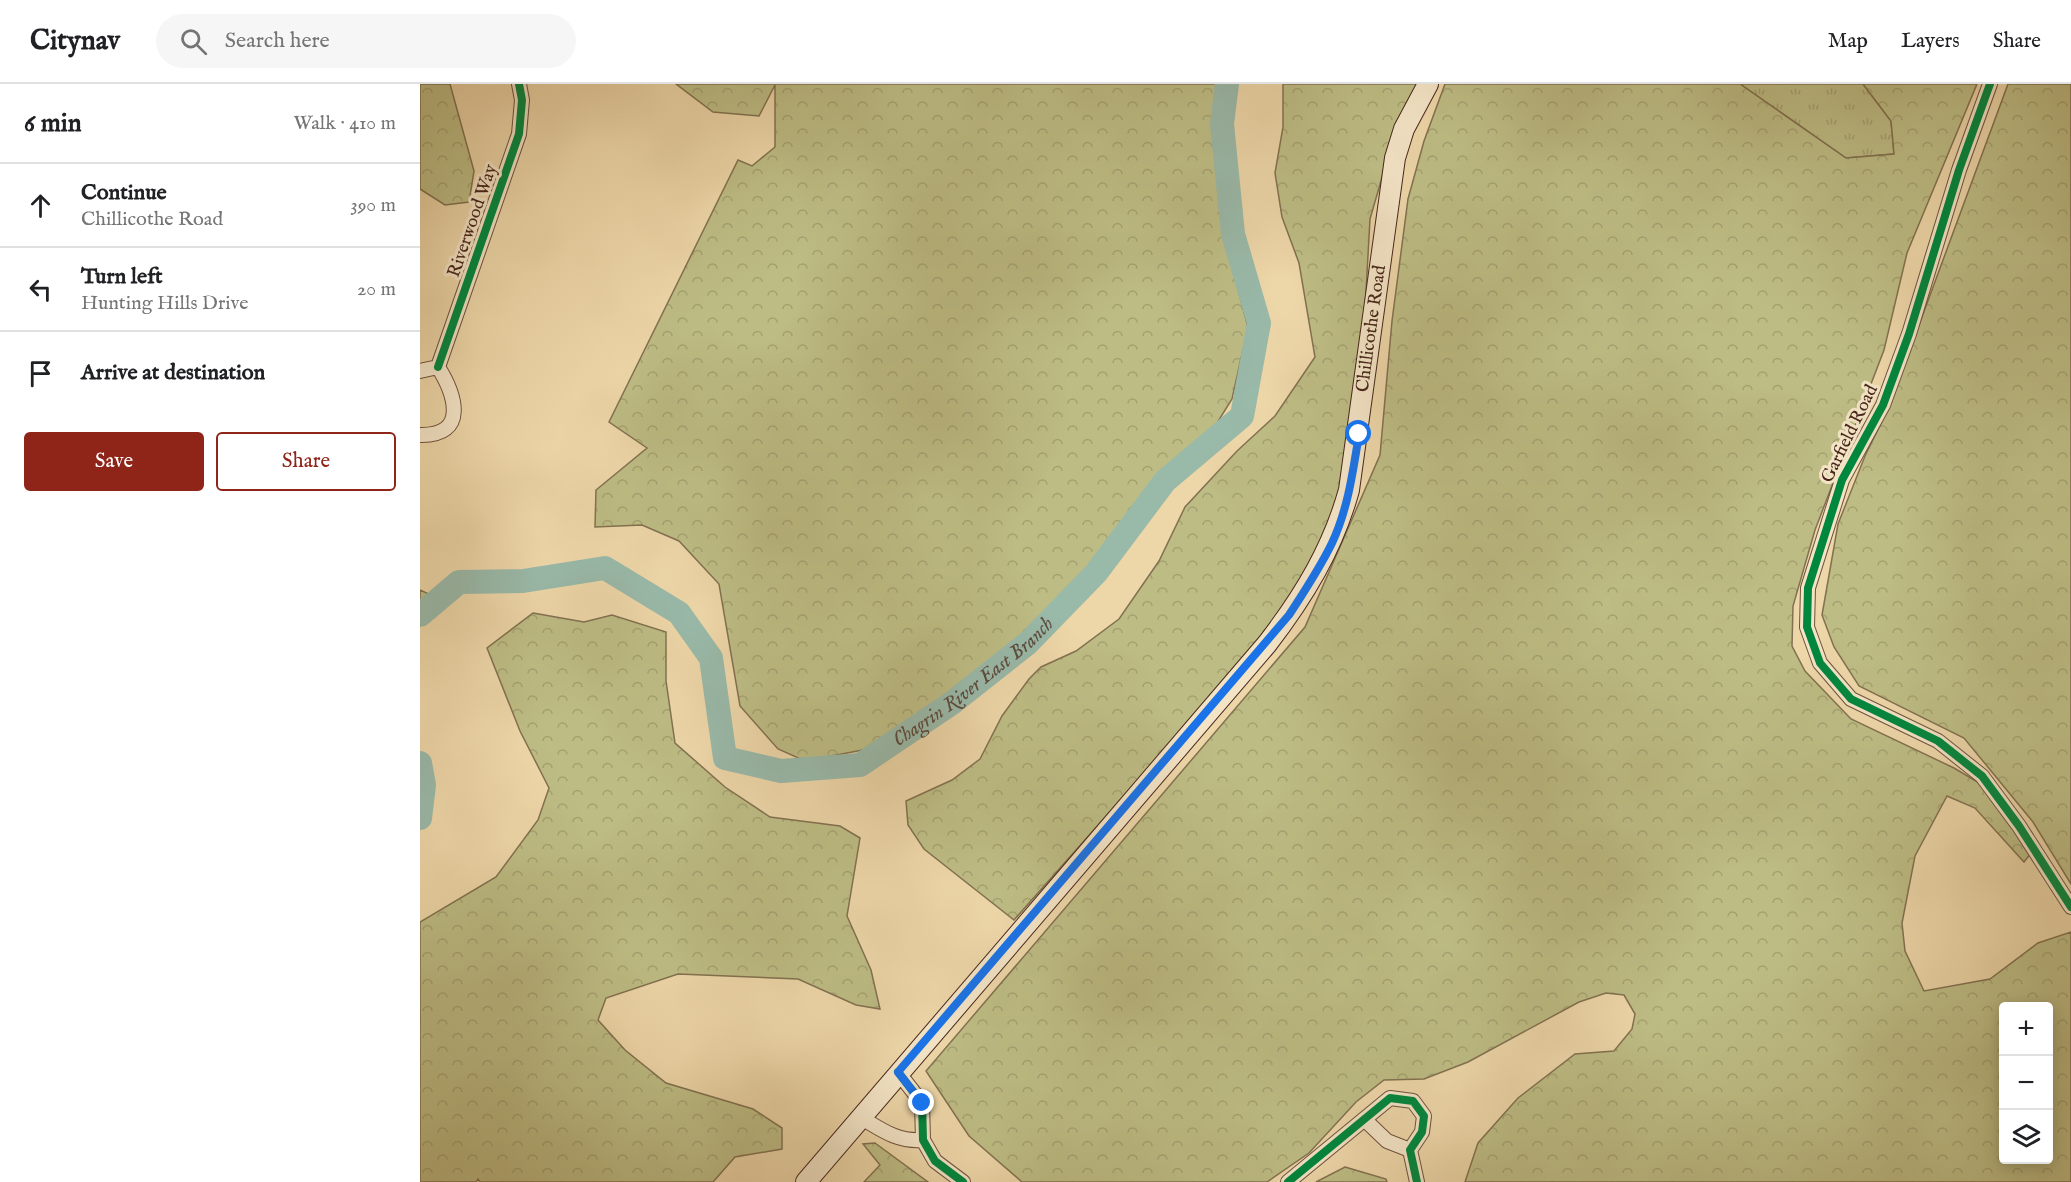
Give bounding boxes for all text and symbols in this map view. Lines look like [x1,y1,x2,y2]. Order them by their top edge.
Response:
search box [156,14,576,68]
text: Citynav [30,24,120,59]
icon: search [177,25,210,58]
text: Search here [225,27,330,55]
text: Map [1828,28,1868,55]
text: Layers [1901,28,1960,55]
text: Share [1993,28,2041,55]
text: 6 min [24,107,82,140]
text: Walk · 410 m [293,111,396,136]
street label: Riverwood Way [443,161,503,281]
text: Continue [81,179,167,207]
icon: ahead [24,189,57,222]
text: 390 m [350,193,396,218]
text: Chillicothe Road [81,207,223,232]
text: Turn left [81,263,163,291]
street label: Chillicothe Road [1351,263,1392,394]
icon: left [24,273,57,306]
text: 20 m [357,277,396,302]
text: Hunting Hills Drive [81,291,248,316]
icon: arrive [24,357,57,390]
text: Arrive at destination [81,359,265,387]
street label: Garfield Road [1816,381,1884,487]
route start [1345,420,1371,446]
button: Save [24,432,204,491]
button: Share [216,432,396,491]
water label: Chagrin River East Branch [888,611,1059,752]
map controls [1999,1002,2053,1164]
button: + [1999,1002,2053,1056]
button: − [1999,1056,2053,1110]
route end [908,1089,934,1115]
button: layers [1999,1110,2053,1164]

